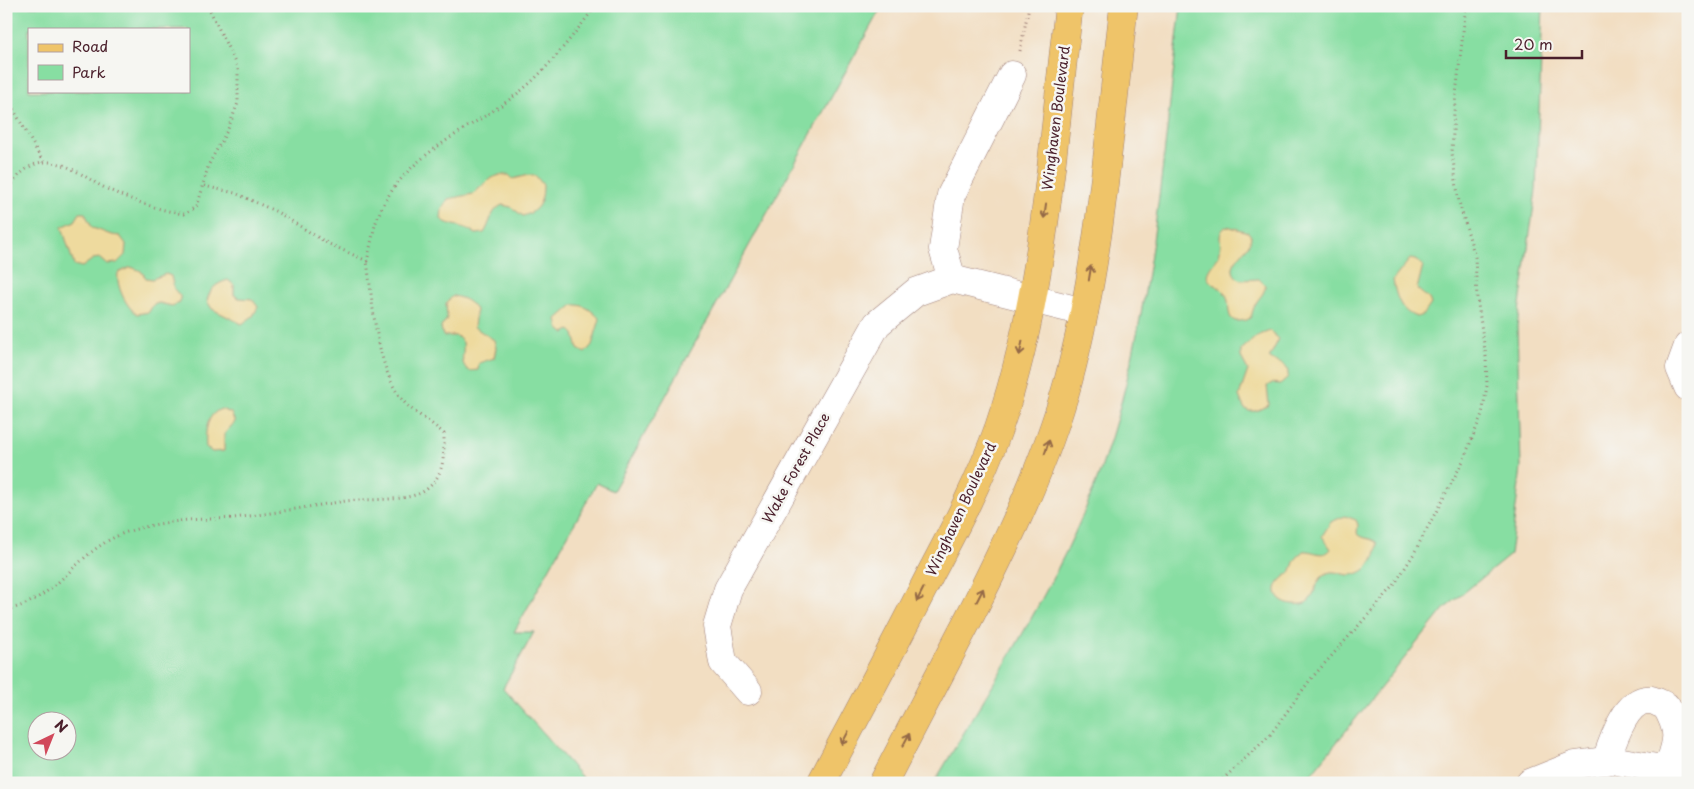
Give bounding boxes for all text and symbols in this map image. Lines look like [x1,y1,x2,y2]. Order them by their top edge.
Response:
legend [28,28,190,92]
scale bar [1506,28,1583,60]
text: 20 m [1514,32,1553,55]
text: Road [72,34,108,57]
street label: Winghaven Boulevard [1036,44,1075,191]
text: Park [72,60,106,83]
one-way arrow [1040,203,1050,219]
one-way arrow [1085,265,1095,281]
one-way arrow [1016,339,1025,355]
street label: Wake Forest Place [756,409,835,527]
street label: Winghaven Boulevard [920,438,1001,579]
one-way arrow [1043,440,1052,456]
one-way arrow [915,587,925,602]
one-way arrow [976,588,985,603]
north arrow [28,712,78,762]
text: N [50,715,72,738]
one-way arrow [840,731,850,746]
one-way arrow [901,733,911,747]

